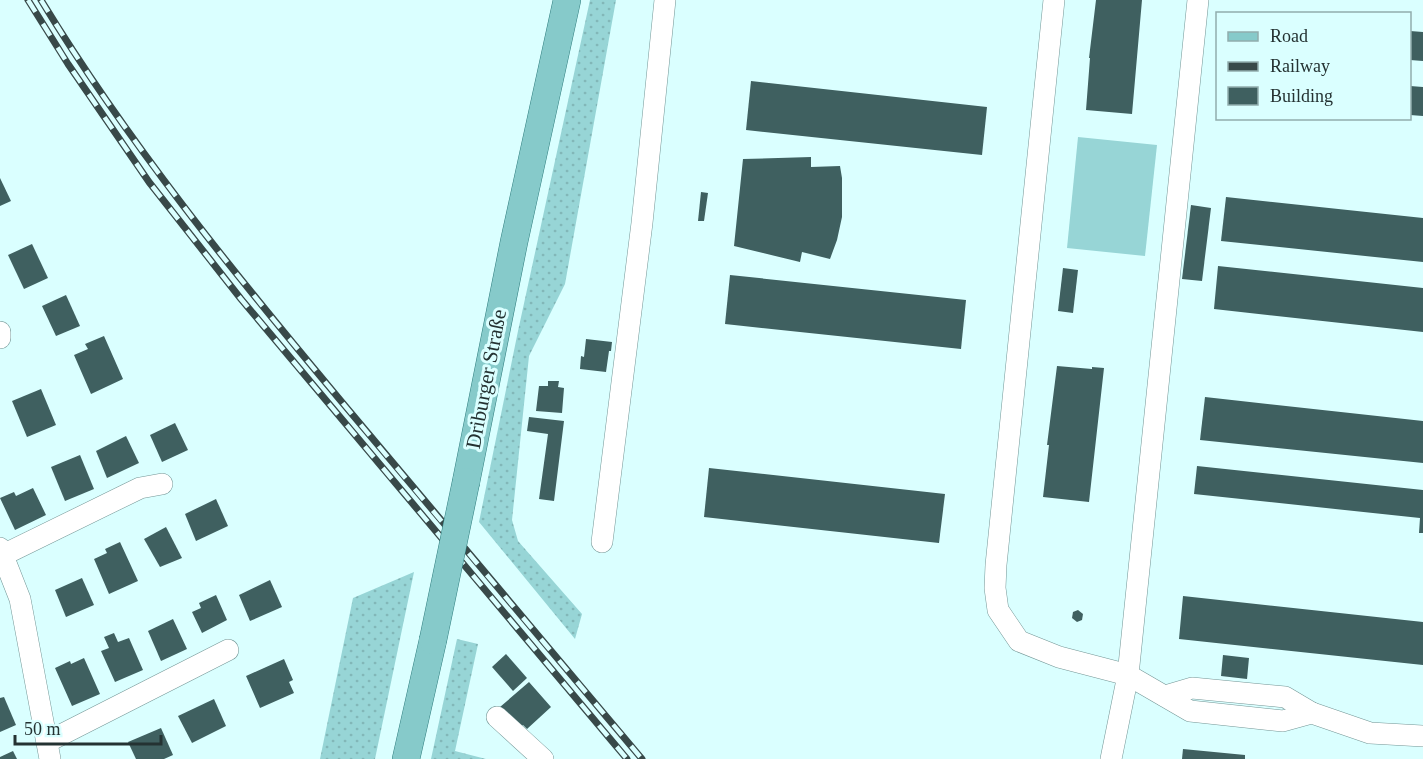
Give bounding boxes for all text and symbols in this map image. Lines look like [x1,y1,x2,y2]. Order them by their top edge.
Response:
legend [1216,12,1411,120]
text: Road [1270,26,1308,46]
text: Railway [1270,56,1330,76]
text: Building [1270,86,1333,106]
street label: Driburger Straße [461,307,511,451]
scale bar [15,708,160,746]
text: 50 m [24,719,61,739]

